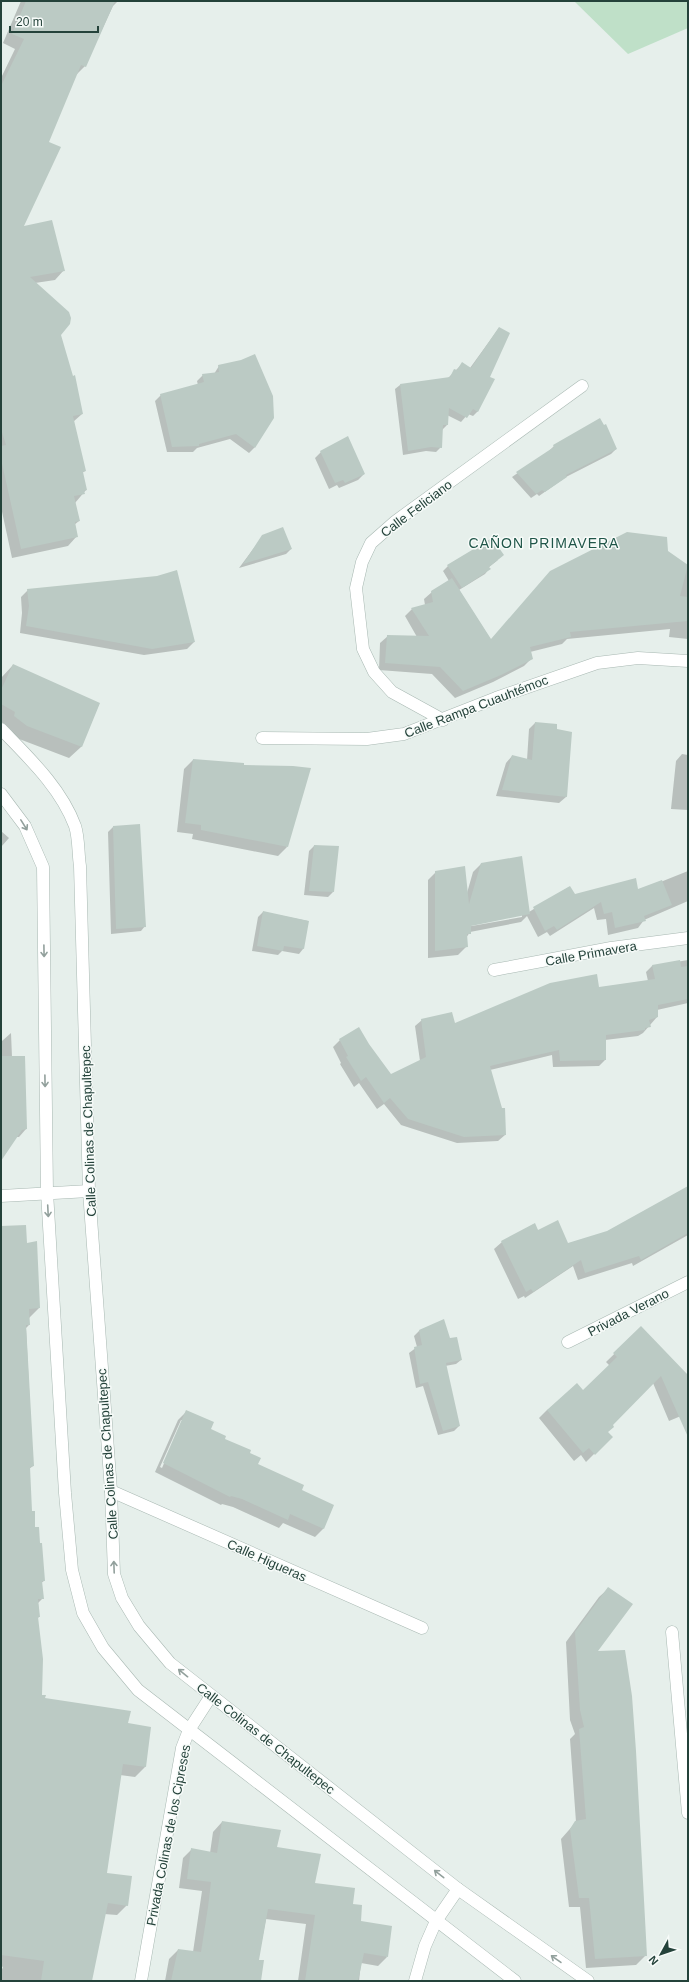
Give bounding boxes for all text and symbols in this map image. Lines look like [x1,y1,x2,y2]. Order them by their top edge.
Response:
scale bar [10,8,98,34]
text: 20 m [16,15,43,29]
street label: Calle Feliciano [378,477,455,540]
district label: CAÑON PRIMAVERA [469,535,619,551]
street label: Calle Rampa Cuauhtémoc [402,672,551,741]
one-way arrow [20,819,28,831]
street label: Calle Primavera [544,938,639,969]
one-way arrow [40,944,48,957]
street label: Calle Colinas de Chapultepec [78,1045,99,1217]
one-way arrow [42,1074,49,1087]
one-way arrow [44,1204,51,1217]
street label: Privada Verano [585,1286,671,1339]
street label: Calle Colinas de Chapultepec [94,1368,121,1540]
street label: Calle Higueras [225,1536,309,1585]
one-way arrow [110,1561,118,1574]
one-way arrow [177,1669,188,1678]
street label: Calle Colinas de Chapultepec [194,1680,338,1797]
street label: Privada Colinas de los Cipreses [144,1743,194,1927]
one-way arrow [434,1870,445,1879]
north arrow [641,1934,681,1974]
text: N [646,1953,660,1967]
one-way arrow [551,1954,562,1963]

